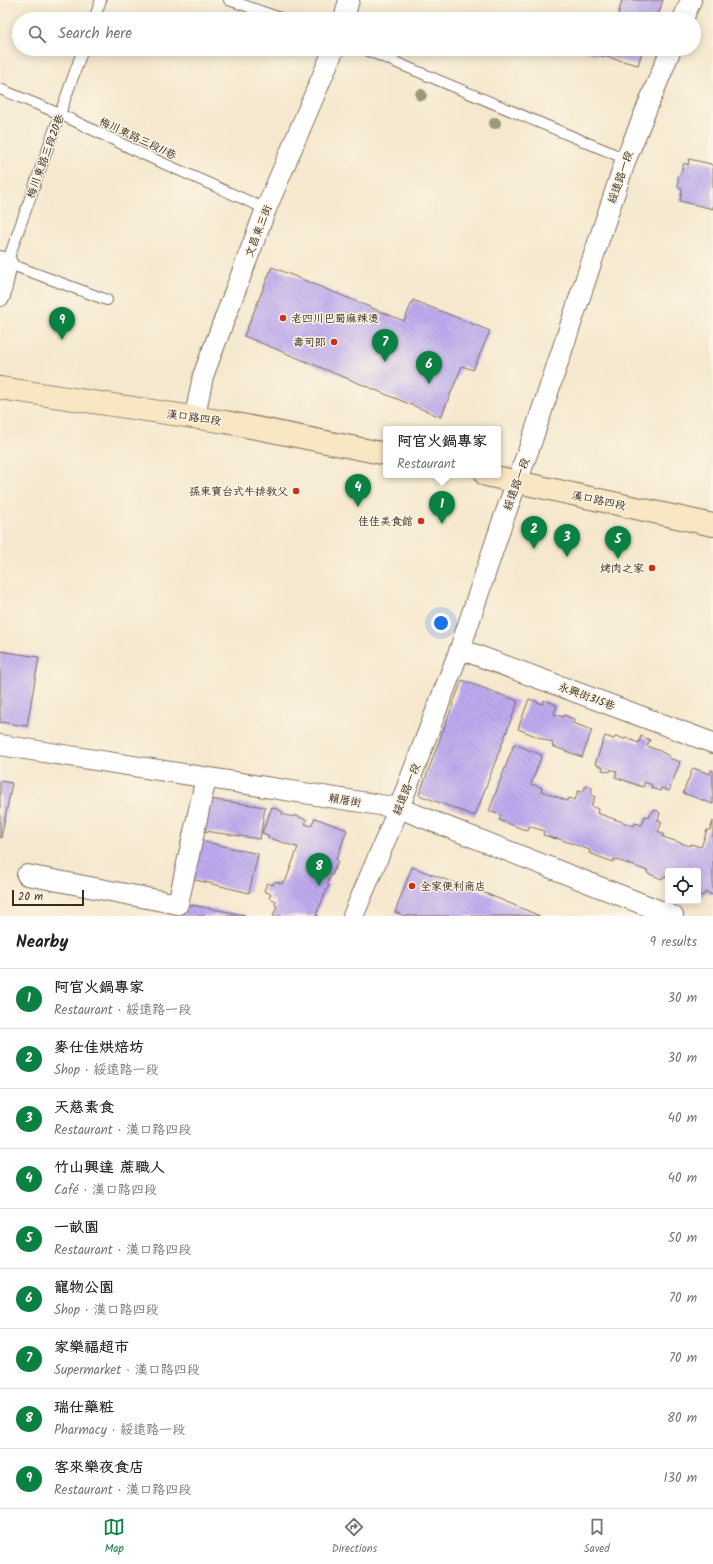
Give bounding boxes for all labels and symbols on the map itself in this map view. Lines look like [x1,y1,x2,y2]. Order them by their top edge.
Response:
street label: 梅川東路三段20巷 [22,111,70,201]
street label: 梅川東路三段11巷 [96,113,179,165]
street label: 綏遠路一段 [603,148,638,206]
street label: 文昌東三街 [241,202,278,260]
pin: 9 [49,307,75,340]
place label: 老四川巴蜀麻辣燙 [291,310,379,328]
marker: 老四川巴蜀麻辣燙 [278,313,288,323]
pin: 7 [372,329,398,362]
place label: 壽司郎 [293,334,326,352]
marker: 壽司郎 [329,337,339,347]
pin: 6 [416,351,442,384]
street label: 漢口路四段 [165,405,222,431]
street label: 綏遠路一段 [499,455,535,513]
pin: 4 [345,474,371,507]
place label: 孫東寶台式牛排教父 [189,483,288,501]
marker: 孫東寶台式牛排教父 [291,486,301,496]
street label: 漢口路四段 [570,486,628,515]
pin: 1 [429,491,455,524]
place label: 佳佳美食館 [358,513,413,531]
marker: 佳佳美食館 [416,516,426,526]
pin: 2 [521,516,547,549]
pin: 3 [554,524,580,557]
pin: 5 [605,526,631,559]
place label: 烤肉之家 [600,560,644,578]
marker: 烤肉之家 [647,563,657,573]
your location [431,613,451,633]
street label: 永興街315巷 [556,678,618,716]
street label: 綏遠路一段 [388,761,426,818]
street label: 賴厝街 [327,790,364,813]
pin: 8 [306,853,332,886]
place label: 全家便利商店 [420,878,486,896]
marker: 全家便利商店 [407,881,417,891]
scale bar [12,888,84,907]

